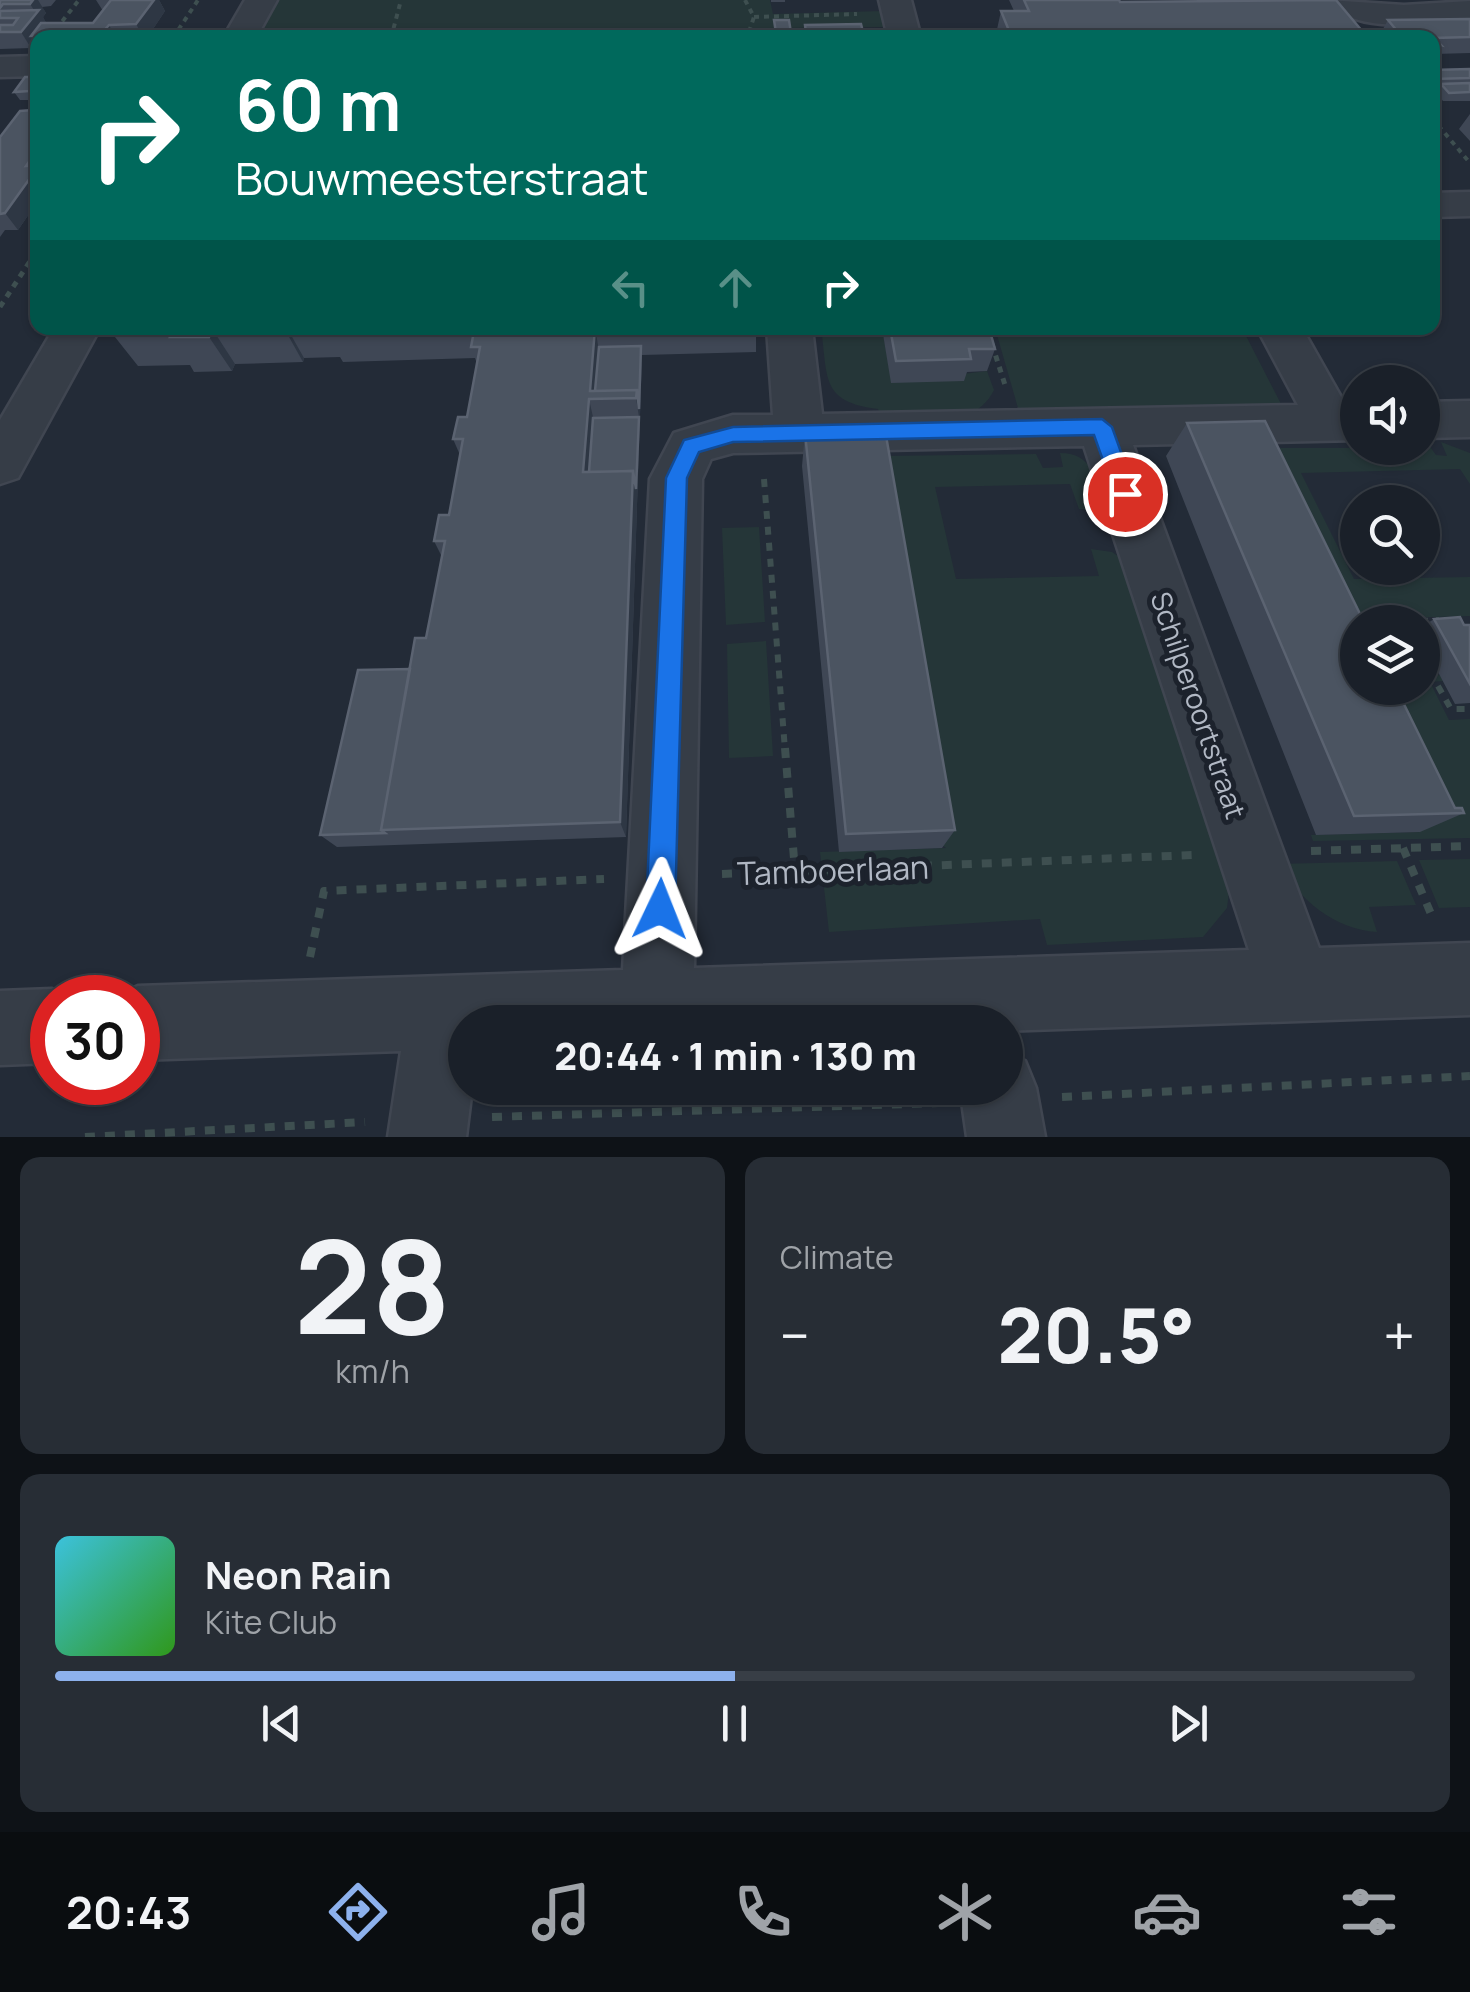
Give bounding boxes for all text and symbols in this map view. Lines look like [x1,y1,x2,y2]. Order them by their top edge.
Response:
text: 60 m [235,56,402,152]
icon: right [70,70,200,200]
text: Bouwmeesterstraat [235,147,648,209]
icon: left [603,260,658,315]
icon: ahead [708,260,763,315]
icon: right [813,260,868,315]
map controls [1340,365,1440,705]
button: sound [1340,365,1440,465]
pin [1083,452,1168,537]
icon: arrive [1098,467,1153,522]
button: search [1340,485,1440,585]
street label: Schilperoortstraat [1142,587,1256,823]
button: layers [1340,605,1440,705]
street label: Tamboerlaan [736,845,930,895]
position arrow [608,857,712,961]
speed limit sign: 30 [30,975,160,1105]
text: 20:44 · 1 min · 130 m [554,1029,917,1081]
text: 28 [294,1195,451,1373]
text: Climate [780,1235,894,1279]
text: 20.5° [998,1283,1195,1386]
text: − [780,1297,810,1373]
text: + [1383,1297,1415,1373]
text: km/h [335,1349,410,1393]
text: Neon Rain [205,1548,391,1600]
text: Kite Club [205,1600,337,1644]
icon: previous [254,1696,309,1751]
icon: pause [707,1696,762,1751]
icon: next [1161,1696,1216,1751]
icon: directions [323,1877,393,1947]
icon: music [526,1877,596,1947]
icon: phone [728,1877,798,1947]
icon: climate [930,1877,1000,1947]
icon: car [1132,1877,1202,1947]
icon: filters [1334,1877,1404,1947]
text: 20:43 [66,1881,191,1943]

